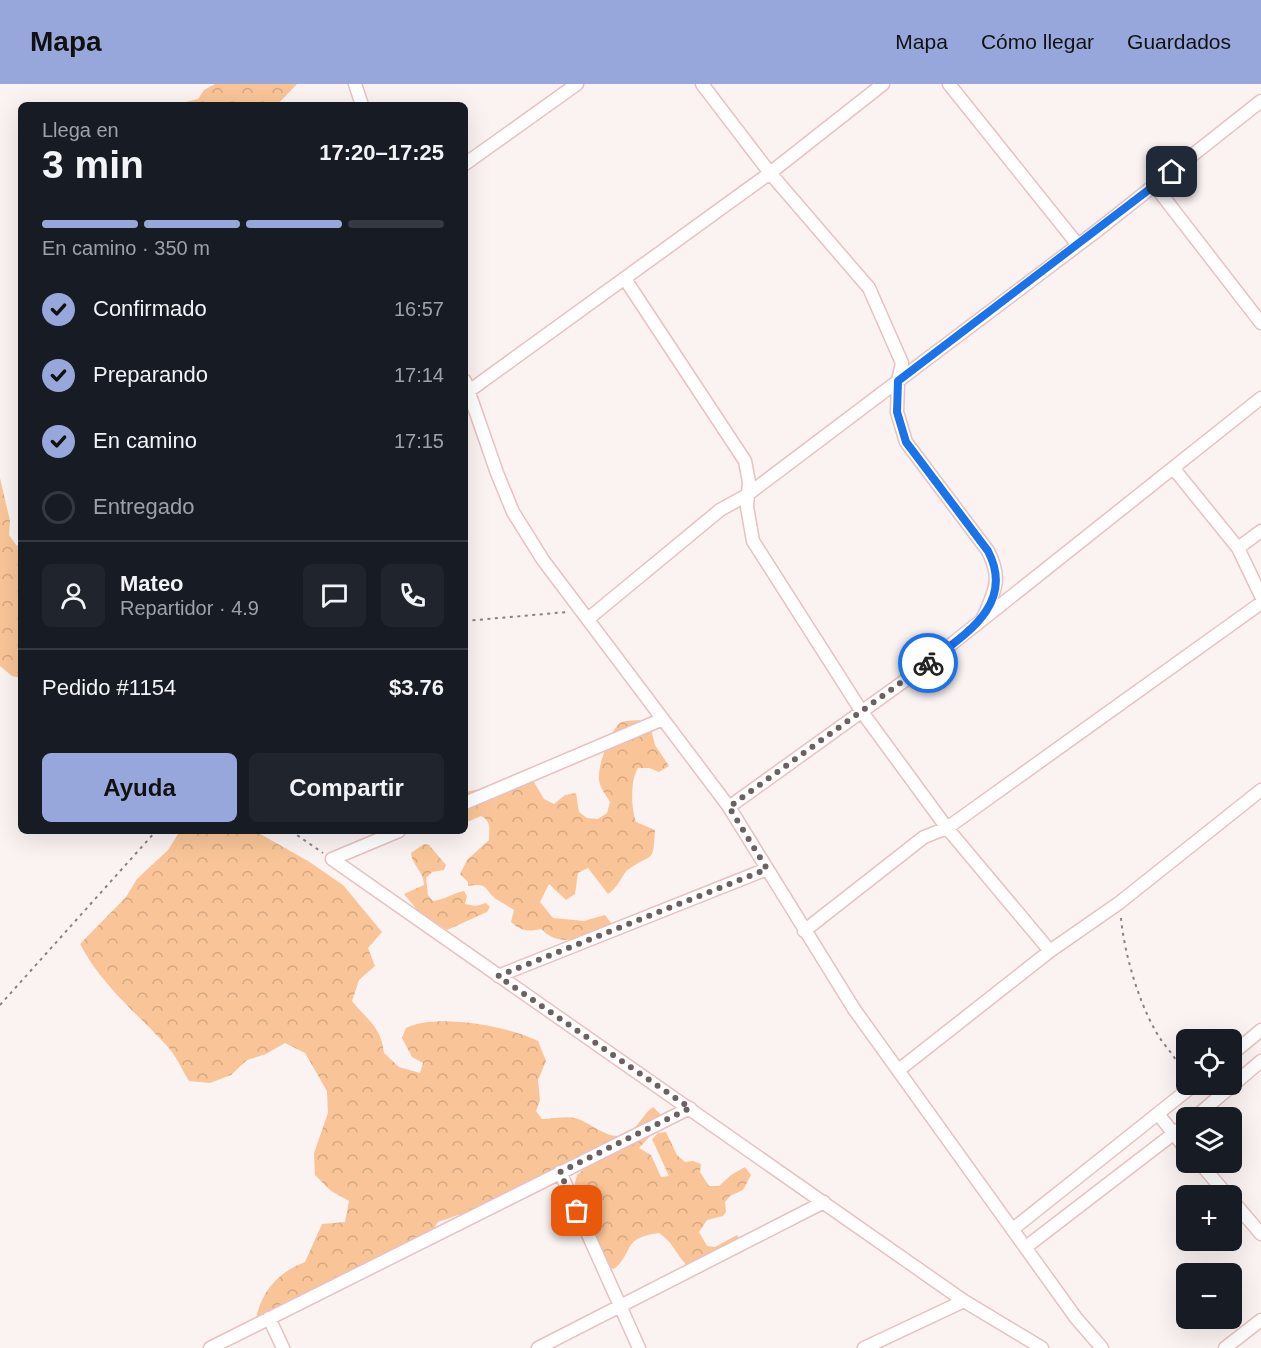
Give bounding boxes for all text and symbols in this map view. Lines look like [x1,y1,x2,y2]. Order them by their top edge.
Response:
text: Mapa [30,26,102,57]
text: Mapa [895,30,948,53]
text: Cómo llegar [981,30,1094,53]
text: Guardados [1127,30,1231,53]
text: Llega en [42,119,119,141]
text: 17:20–17:25 [319,140,444,165]
text: 3 min [42,143,144,186]
pin [1146,146,1197,197]
icon: home [1155,155,1188,188]
text: En camino · 350 m [42,237,210,259]
icon: check [42,293,75,326]
text: Confirmado [93,296,207,321]
text: 16:57 [394,298,444,320]
icon: check [42,359,75,392]
text: Preparando [93,362,208,387]
text: 17:14 [394,364,444,386]
icon: check [42,425,75,458]
text: En camino [93,428,197,453]
text: 17:15 [394,430,444,452]
text: Entregado [93,494,195,519]
button: person [42,564,105,627]
button: chat [303,564,366,627]
button: phone [381,564,444,627]
text: Mateo [120,571,184,596]
text: Repartidor · 4.9 [120,597,259,619]
courier [898,633,958,693]
icon: bike [912,647,945,680]
text: Pedido #1154 [42,675,176,700]
text: $3.76 [389,675,444,700]
button: Ayuda [42,753,237,822]
button: Compartir [249,753,444,822]
map controls [1176,1029,1242,1329]
button: locate [1176,1029,1242,1095]
button: layers [1176,1107,1242,1173]
pin [551,1185,602,1236]
button: + [1176,1185,1242,1251]
icon: bag [560,1194,593,1227]
button: − [1176,1263,1242,1329]

